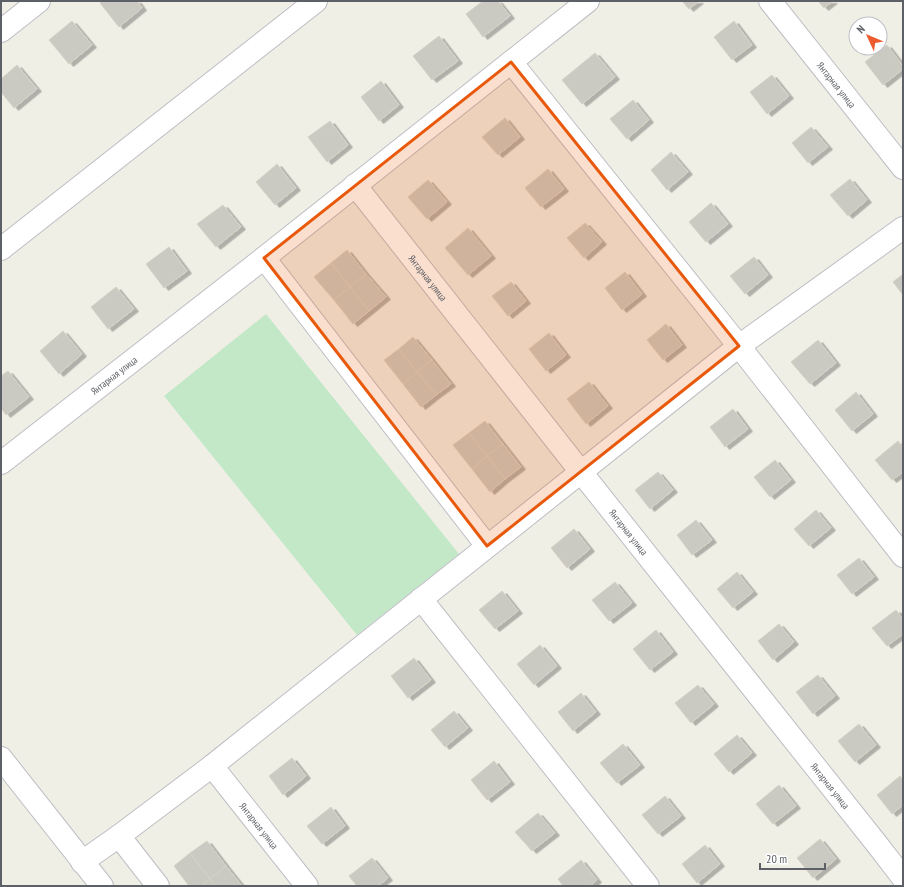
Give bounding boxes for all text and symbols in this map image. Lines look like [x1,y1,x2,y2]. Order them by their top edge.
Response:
north arrow [848,16,888,56]
text: N [854,22,868,36]
street label: Янтарная улица [814,59,859,110]
street label: Янтарная улица [406,252,450,303]
street label: Янтарная улица [88,353,140,397]
street label: Янтарная улица [606,506,651,558]
street label: Янтарная улица [808,760,853,811]
street label: Янтарная улица [237,800,281,851]
scale bar [760,845,825,871]
text: 20 m [766,851,787,866]

